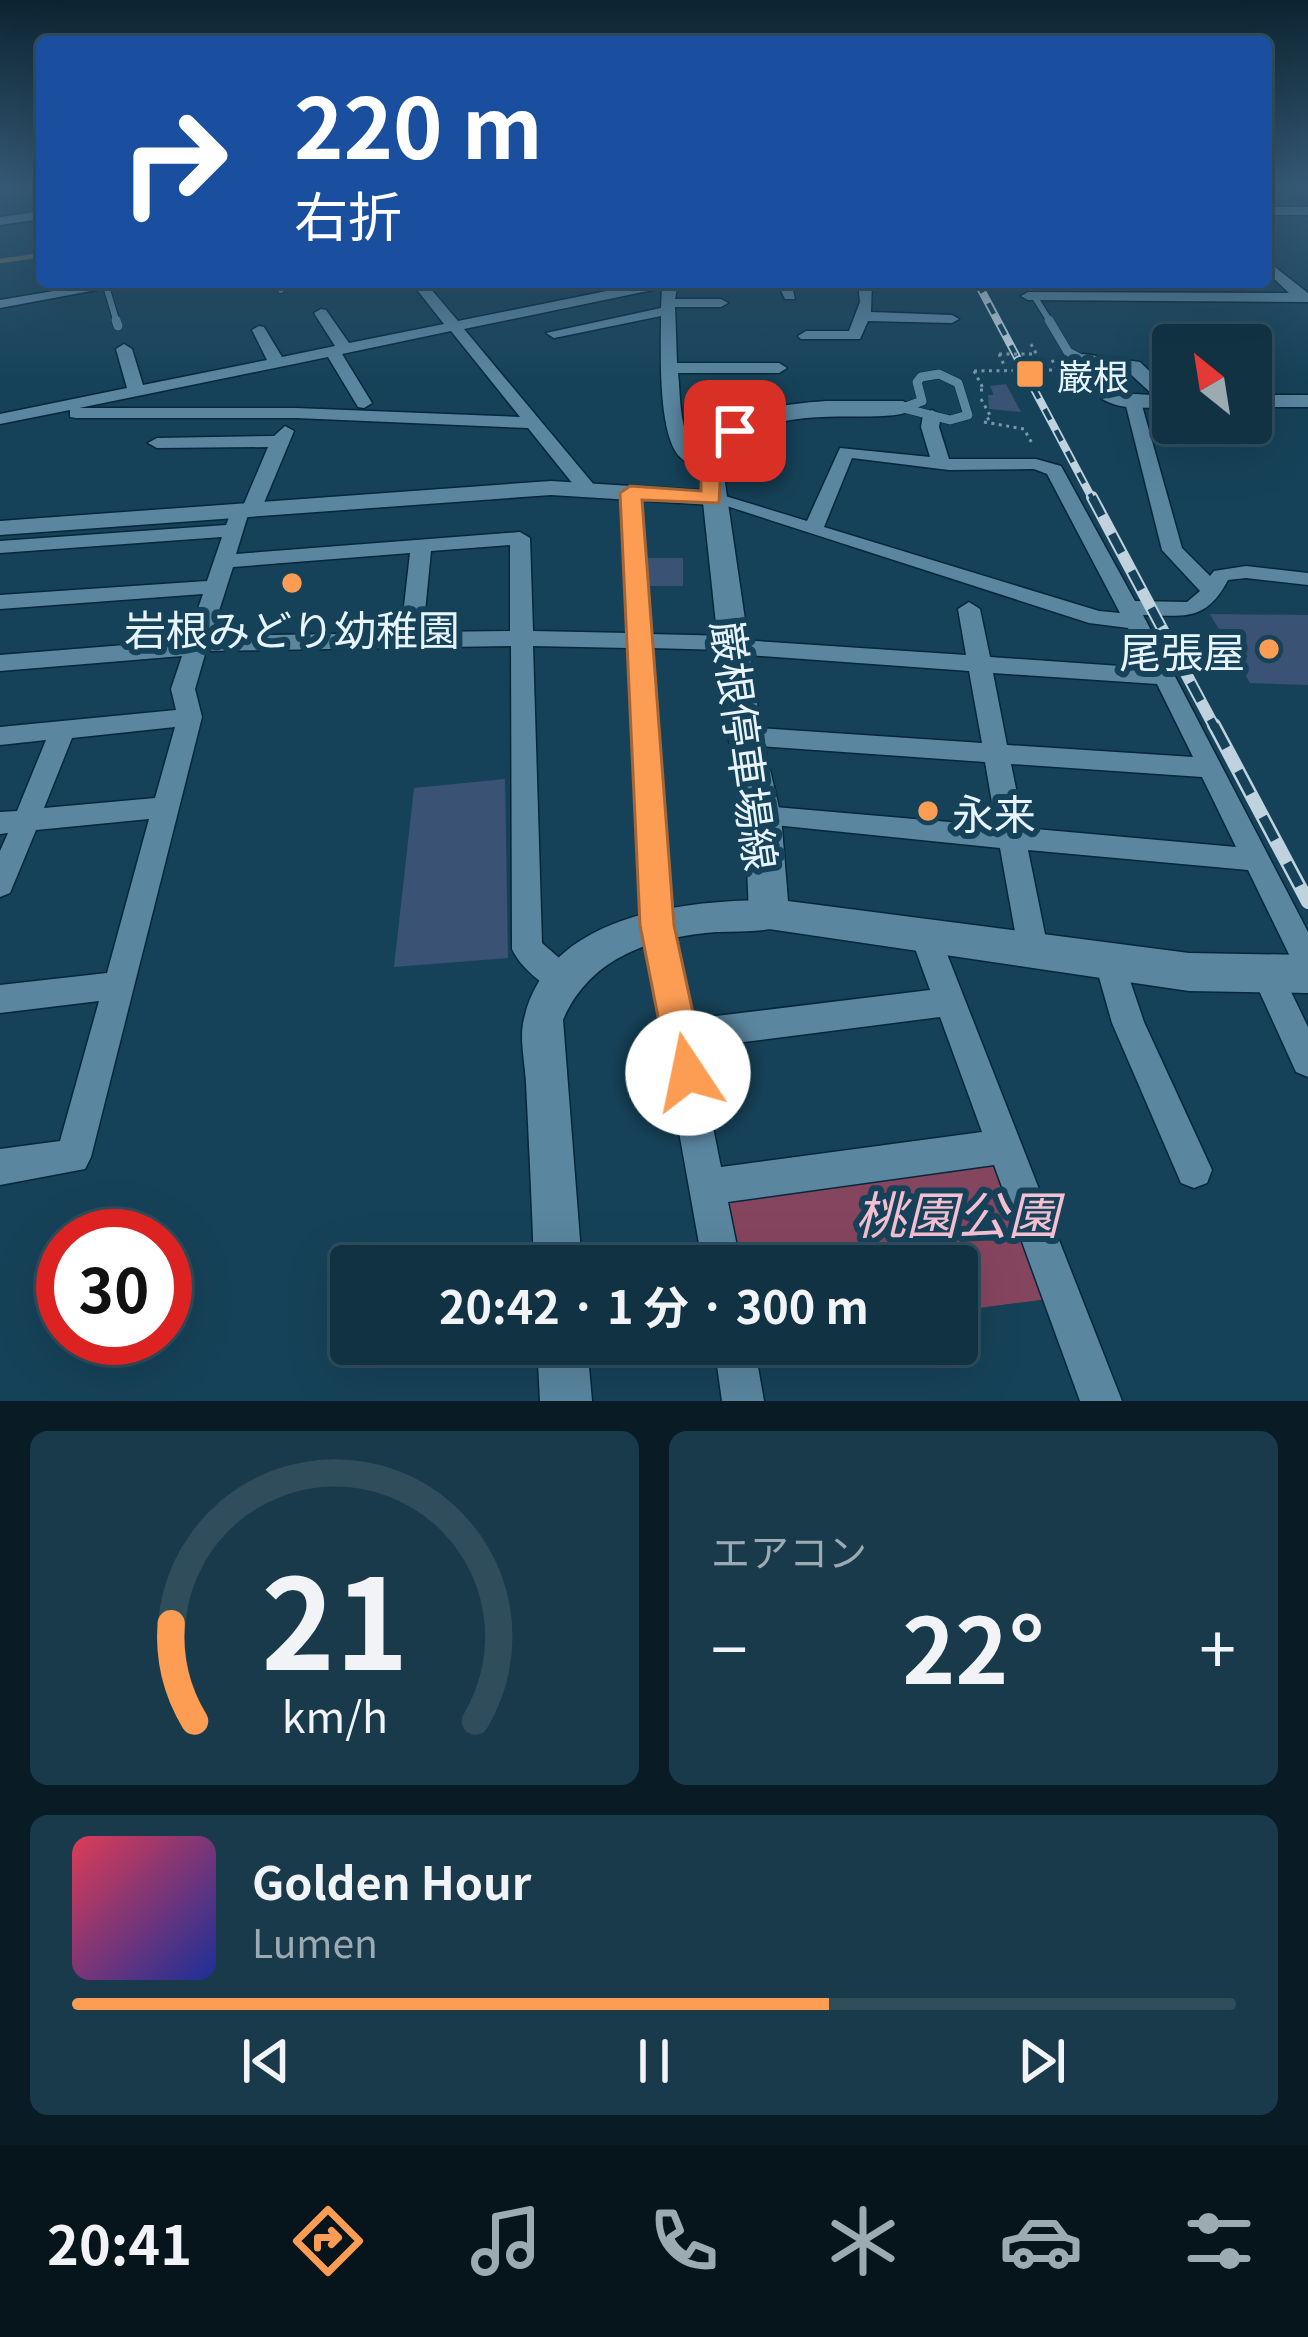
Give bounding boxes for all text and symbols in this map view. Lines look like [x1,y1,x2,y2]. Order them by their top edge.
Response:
text: 220 m [294,62,543,183]
icon: right [96,84,252,240]
text: 右折 [294,174,402,253]
north arrow [1152,324,1272,444]
map controls [1152,324,1272,444]
place label: 巌根 [1057,348,1129,400]
marker: 巌根 [1014,358,1046,390]
pin [684,380,786,482]
icon: arrive [702,398,768,464]
marker: 岩根みどり幼稚園 [279,570,305,596]
place label: 岩根みどり幼稚園 [124,597,460,658]
street label: 巌根停車場線 [699,616,795,874]
place label: 尾張屋 [1119,619,1245,680]
marker: 尾張屋 [1256,636,1282,662]
place label: 永来 [952,781,1036,842]
marker: 永来 [915,798,941,824]
position arrow [625,1010,751,1136]
park label: 桃園公園 [855,1175,1065,1249]
speed limit sign: 30 [36,1209,192,1365]
text: 20:42 · 1 分 · 300 m [439,1272,869,1337]
text: エアコン [711,1522,867,1578]
text: 21 [261,1525,408,1706]
text: 22° [902,1580,1045,1710]
text: − [711,1597,748,1693]
text: + [1199,1597,1236,1693]
text: km/h [281,1683,388,1745]
text: Golden Hour [252,1848,531,1913]
text: Lumen [252,1913,378,1969]
icon: previous [233,2028,299,2094]
icon: pause [621,2028,687,2094]
icon: next [1009,2028,1075,2094]
icon: directions [286,2199,370,2283]
icon: music [464,2199,548,2283]
icon: phone [642,2199,726,2283]
icon: climate [821,2199,905,2283]
icon: car [999,2199,1083,2283]
icon: filters [1177,2199,1261,2283]
text: 20:41 [47,2202,192,2281]

